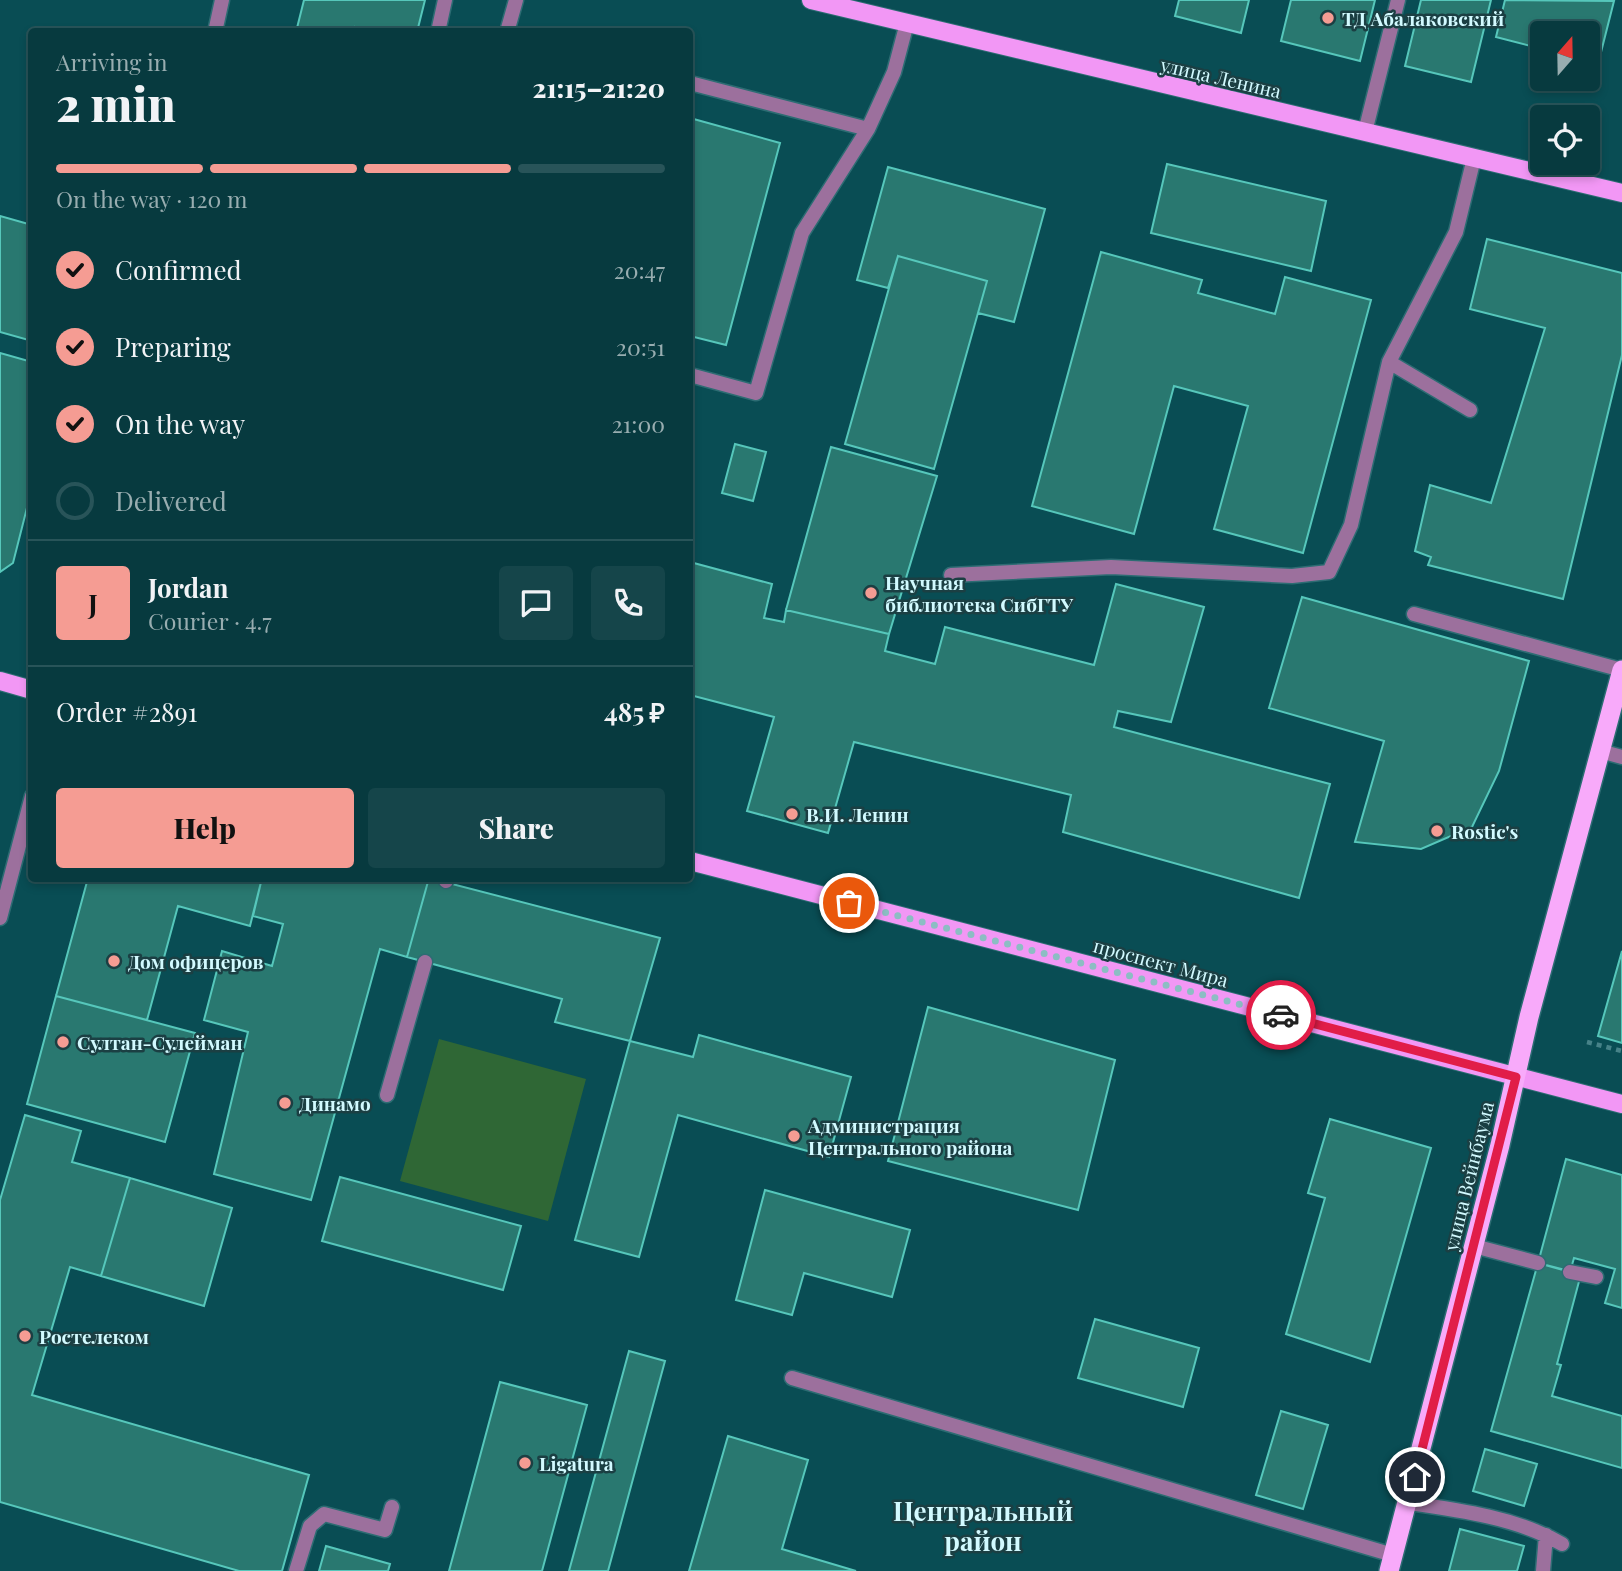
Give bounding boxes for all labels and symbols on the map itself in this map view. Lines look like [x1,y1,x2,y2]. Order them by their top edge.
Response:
place label: ТД Абалаковский [1342,5,1504,31]
marker: ТД Абалаковский [1320,10,1336,26]
north arrow [1530,21,1600,91]
street label: улица Ленина [1157,50,1284,104]
place label: Научная библиотека СибГТУ [885,569,1073,617]
marker: Научная библиотека СибГТУ [863,585,879,601]
place label: В.И. Ленин [806,801,909,827]
marker: В.И. Ленин [784,806,800,822]
place label: Rostic's [1451,818,1518,844]
marker: Rostic's [1429,823,1445,839]
pin [819,873,879,933]
street label: проспект Мира [1091,932,1232,993]
place label: Дом офицеров [128,948,263,974]
marker: Дом офицеров [106,953,122,969]
courier [1246,980,1316,1050]
place label: Султан-Сулейман [77,1029,243,1055]
marker: Султан-Сулейман [55,1034,71,1050]
place label: Динамо [299,1090,371,1116]
marker: Динамо [277,1095,293,1111]
street label: улица Вейнбаума [1437,1098,1499,1255]
place label: Администрация Центрального района [807,1112,1013,1160]
marker: Администрация Центрального района [786,1128,802,1144]
place label: Ростелеком [39,1323,149,1349]
marker: Ростелеком [17,1328,33,1344]
pin [1385,1447,1445,1507]
place label: Ligatura [539,1450,614,1476]
marker: Ligatura [517,1455,533,1471]
district label: Центральный район [893,1493,1073,1558]

